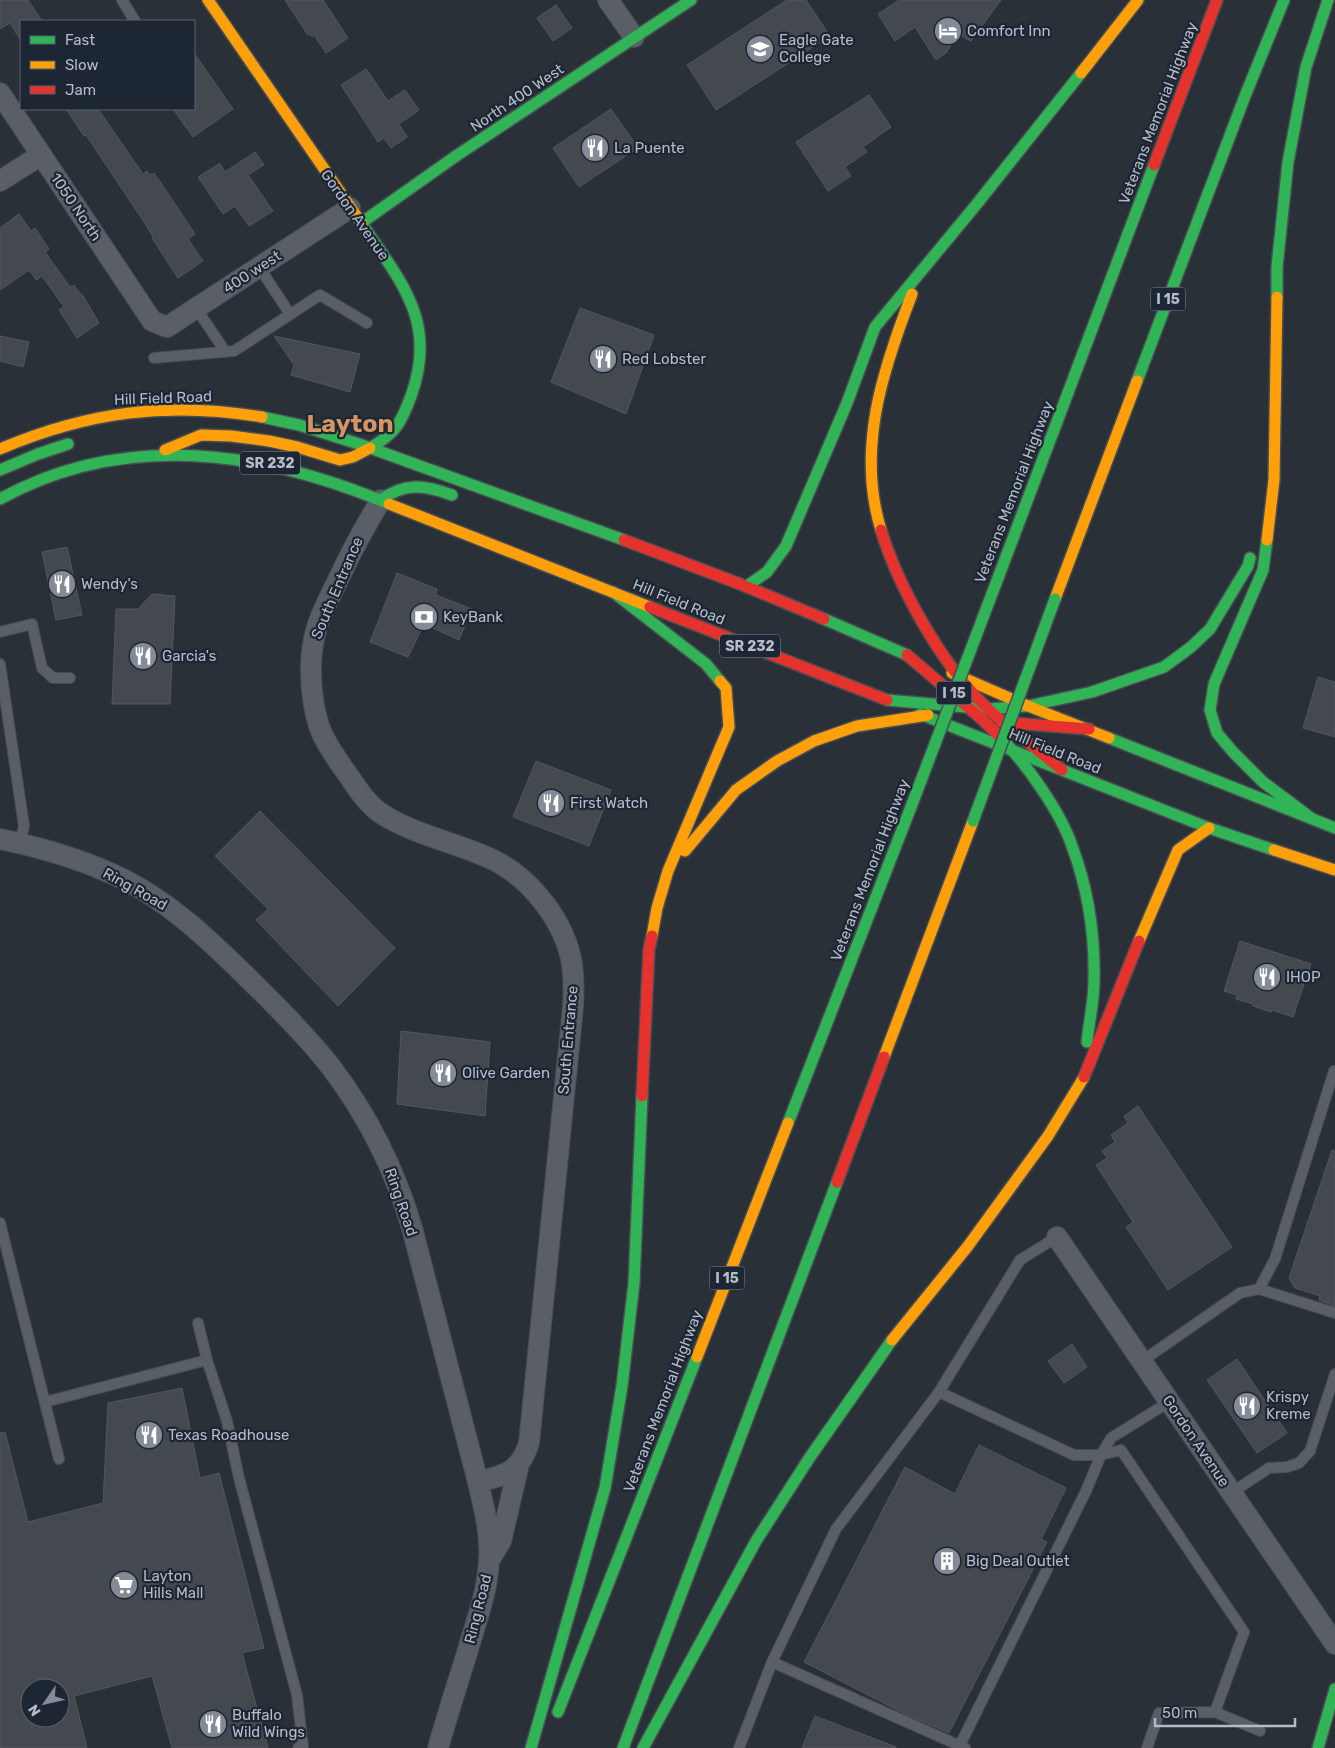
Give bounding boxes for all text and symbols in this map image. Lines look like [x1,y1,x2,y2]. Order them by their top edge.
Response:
hotel icon: Comfort Inn [933,16,963,46]
street label: Veterans Memorial Highway [1115,19,1201,207]
legend [20,20,195,110]
place label: Comfort Inn [967,22,1051,40]
text: Fast [65,31,95,49]
place label: Eagle Gate College [779,31,854,66]
school or university icon: Eagle Gate College [745,34,775,64]
text: Slow [65,56,98,74]
street label: North 400 West [467,60,567,136]
text: Jam [65,81,96,99]
restaurant icon: La Puente [580,133,610,163]
place label: La Puente [614,139,685,157]
street label: Gordon Avenue [317,166,393,264]
street label: 1050 North [47,170,105,244]
street label: 400 west [220,247,284,297]
road number: I 15 [1150,288,1186,310]
restaurant icon: Red Lobster [588,344,618,374]
place label: Red Lobster [622,350,706,368]
street label: Hill Field Road [114,387,212,409]
street label: Veterans Memorial Highway [971,398,1057,586]
district label: Layton [306,409,394,438]
road number: SR 232 [240,452,300,474]
street label: South Entrance [307,534,367,642]
restaurant icon: Wendy's [47,569,77,599]
place label: Wendy's [81,575,138,593]
street label: Hill Field Road [630,575,728,629]
bank icon: KeyBank [409,602,439,632]
place label: KeyBank [443,608,503,626]
road number: SR 232 [720,634,780,658]
restaurant icon: Garcia's [128,641,158,671]
place label: Garcia's [162,647,217,665]
road number: I 15 [936,681,972,704]
street label: Hill Field Road [1006,724,1104,778]
street label: Veterans Memorial Highway [827,776,913,964]
restaurant icon: First Watch [536,788,566,818]
place label: First Watch [570,794,648,812]
street label: Ring Road [100,864,170,914]
restaurant icon: IHOP [1252,962,1282,992]
place label: IHOP [1286,968,1321,986]
street label: South Entrance [554,985,582,1095]
restaurant icon: Olive Garden [428,1058,458,1088]
place label: Olive Garden [462,1064,550,1082]
street label: Ring Road [381,1166,421,1238]
road number: I 15 [710,1266,744,1290]
street label: Veterans Memorial Highway [620,1307,706,1495]
place label: Krispy Kreme [1266,1388,1311,1423]
restaurant icon: Krispy Kreme [1232,1391,1262,1421]
street label: Gordon Avenue [1159,1392,1233,1490]
restaurant icon: Texas Roadhouse [134,1420,164,1450]
place label: Texas Roadhouse [168,1426,289,1444]
building icon: Big Deal Outlet [932,1546,962,1576]
place label: Big Deal Outlet [966,1552,1070,1570]
place label: Layton Hills Mall [143,1567,203,1602]
supermarket icon: Layton Hills Mall [109,1570,139,1600]
street label: Ring Road [461,1573,495,1645]
north arrow [20,1678,70,1728]
scale bar [1155,1696,1295,1728]
text: N [25,1701,45,1719]
text: 50 m [1162,1704,1197,1722]
place label: Buffalo Wild Wings [232,1706,305,1741]
restaurant icon: Buffalo Wild Wings [198,1709,228,1739]

